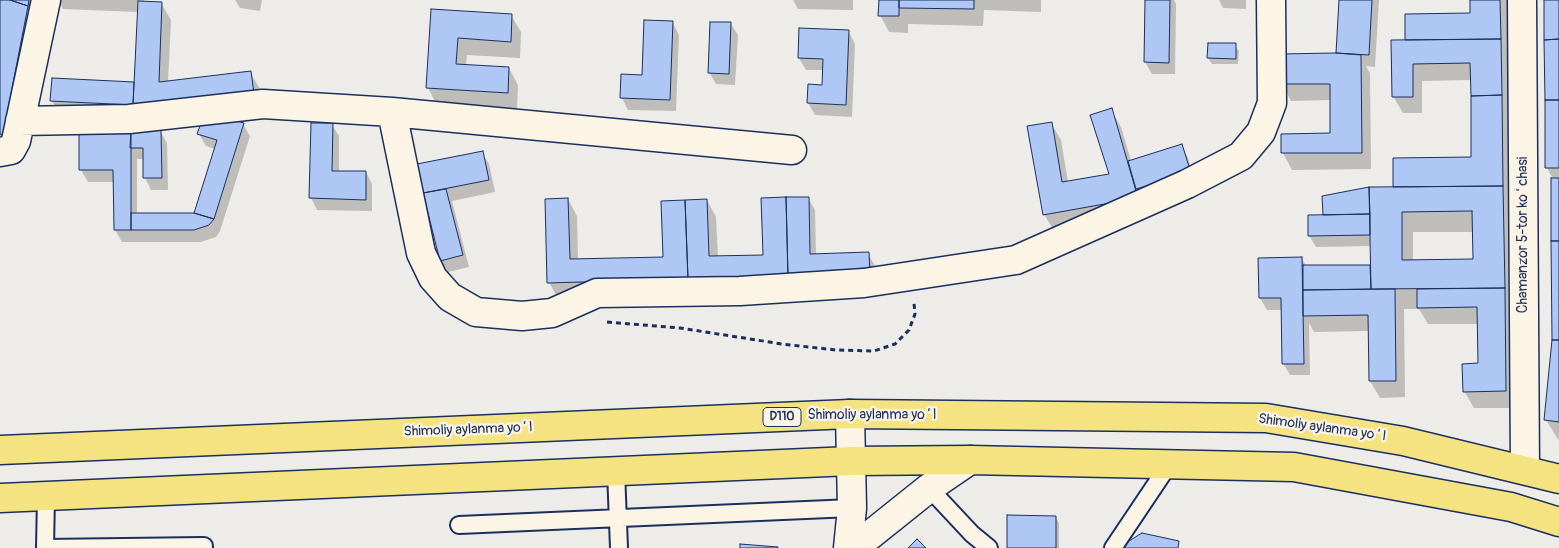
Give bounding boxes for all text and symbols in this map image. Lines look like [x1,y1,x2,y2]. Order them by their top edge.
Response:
street label: Chamanzor 5-tor koʻchasi [1515,157,1531,313]
street label: Shimoliy aylanma yoʻl [808,407,936,423]
road number: D110 [763,408,801,427]
street label: Shimoliy aylanma yoʻl [1257,411,1387,445]
street label: Shimoliy aylanma yoʻl [403,419,533,441]

